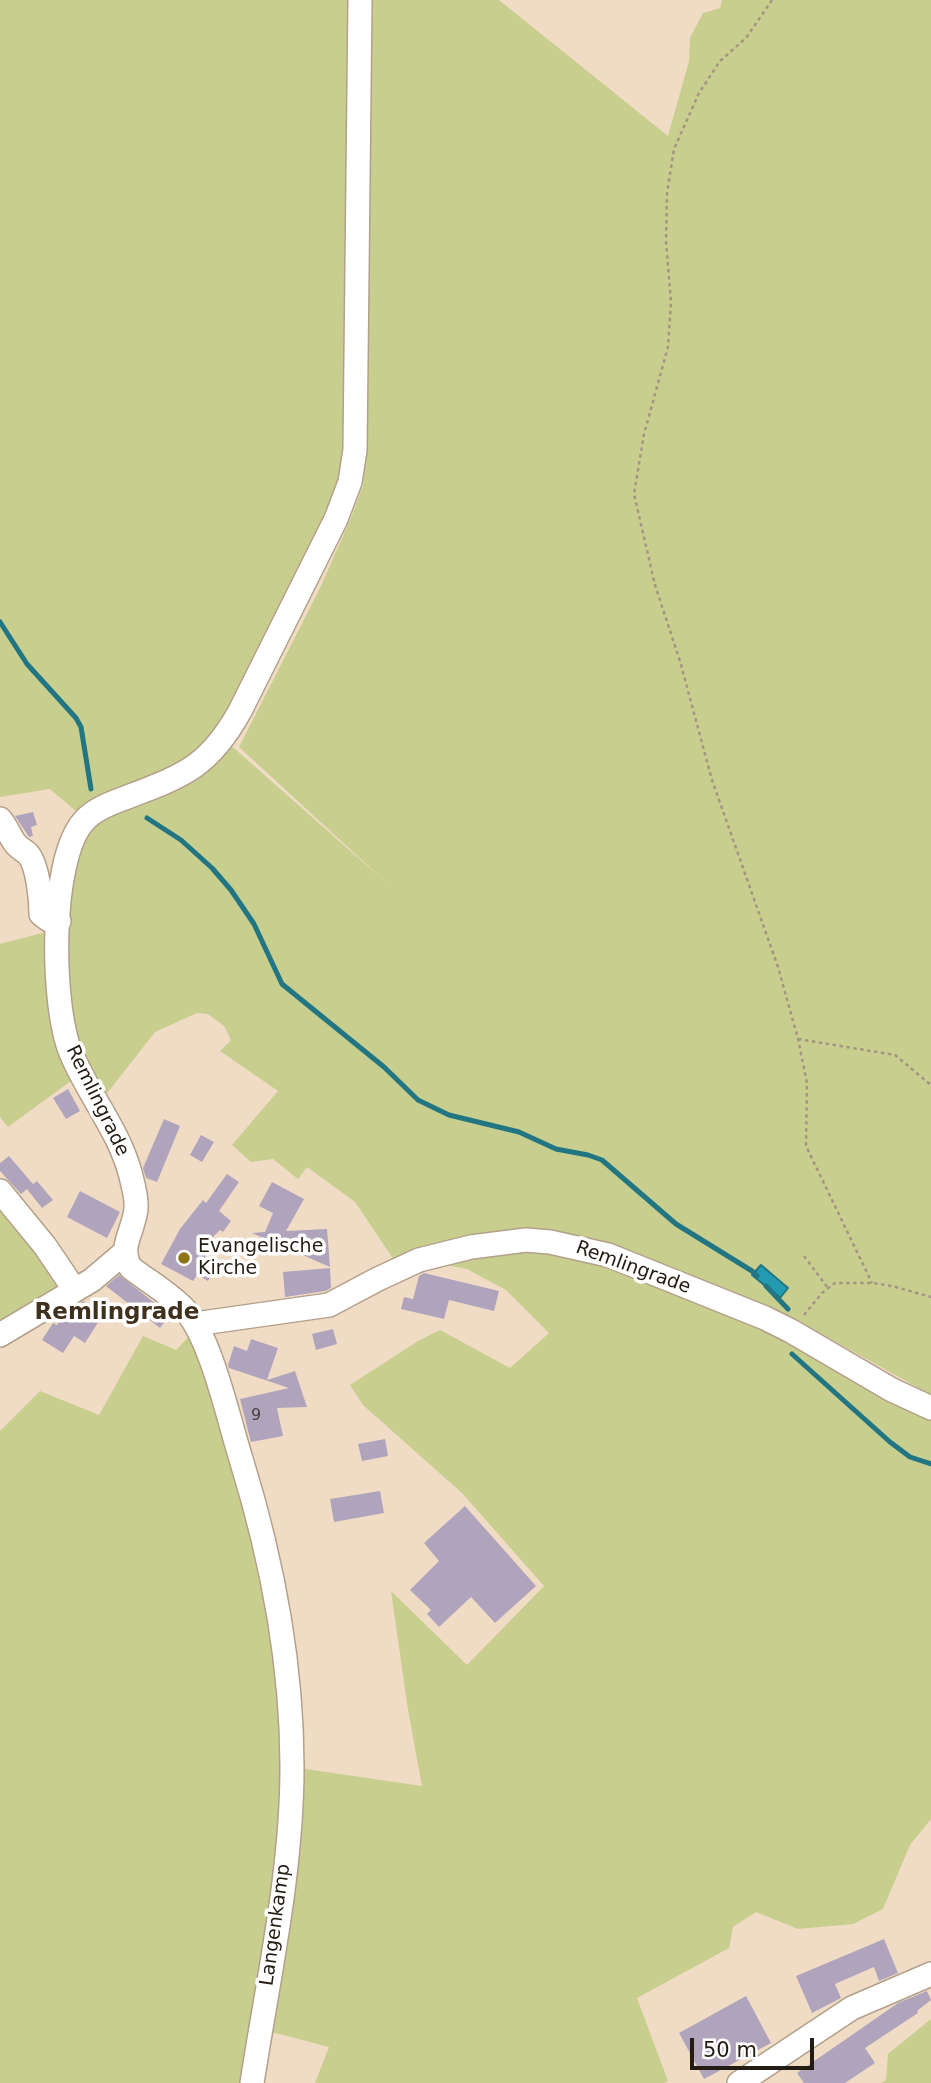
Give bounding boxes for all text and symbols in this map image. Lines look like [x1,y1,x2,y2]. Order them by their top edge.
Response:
street label: Remlingrade [60,1042,134,1160]
place label: Evangelische Kirche [198,1236,323,1280]
street label: Remlingrade [573,1237,693,1299]
marker: Evangelische Kirche [176,1250,192,1266]
district label: Remlingrade [35,1299,199,1327]
house number: 9 [251,1406,261,1426]
street label: Langenkamp [256,1863,296,1987]
scale bar [693,2024,817,2068]
text: 50 m [703,2038,757,2062]

